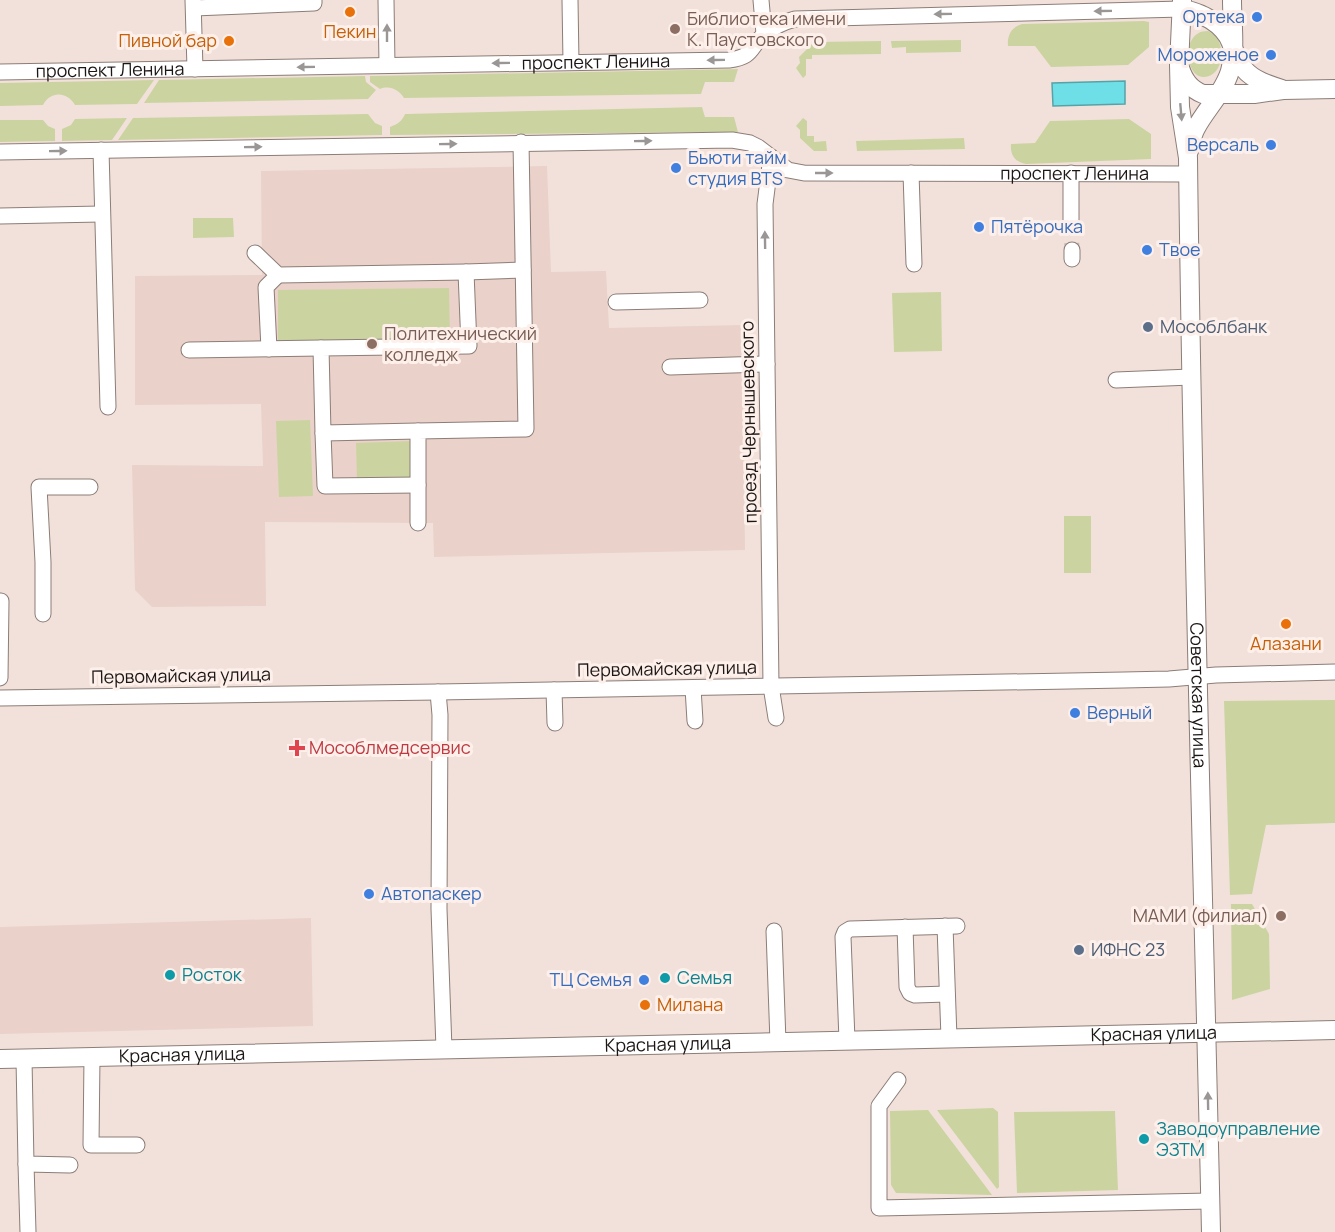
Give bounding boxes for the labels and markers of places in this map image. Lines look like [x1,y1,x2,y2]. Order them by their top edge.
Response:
place label: Ортека [1183,4,1245,28]
marker: Пекин [343,5,357,19]
place label: Библиотека имени К. Паустовского [687,6,846,51]
marker: Ортека [1250,10,1264,24]
place label: Пекин [324,19,376,43]
marker: Библиотека имени К. Паустовского [668,22,682,36]
place label: Пивной бар [118,28,217,52]
marker: Пивной бар [222,34,236,48]
place label: Мороженое [1158,42,1259,66]
marker: Мороженое [1264,48,1278,62]
place label: Версаль [1187,132,1259,156]
marker: Версаль [1264,138,1278,152]
place label: Бьюти тайм студия BTS [688,145,787,190]
marker: Бьюти тайм студия BTS [669,161,683,175]
place label: Пятёрочка [991,214,1083,238]
marker: Пятёрочка [972,220,986,234]
place label: Твое [1159,237,1201,261]
marker: Твое [1140,243,1154,257]
place label: Мособлбанк [1160,314,1268,338]
marker: Мособлбанк [1141,320,1155,334]
place label: Политехнический колледж [384,321,537,366]
marker: Политехнический колледж [365,337,379,351]
marker: Алазани [1279,617,1293,631]
place label: Алазани [1250,631,1322,655]
place label: Верный [1087,700,1152,724]
marker: Верный [1068,706,1082,720]
place label: Мособлмедсервис [309,735,471,759]
marker: Мособлмедсервис [290,741,304,755]
place label: Автопаскер [381,881,482,905]
marker: Автопаскер [362,887,376,901]
place label: МАМИ (филиал) [1133,903,1269,927]
marker: МАМИ (филиал) [1274,909,1288,923]
place label: ИФНС 23 [1091,937,1165,961]
marker: ИФНС 23 [1072,943,1086,957]
place label: Росток [182,962,243,986]
place label: Семья [677,965,732,989]
place label: ТЦ Семья [550,967,632,991]
marker: Росток [163,968,177,982]
marker: Семья [658,971,672,985]
marker: ТЦ Семья [637,973,651,987]
place label: Милана [657,992,723,1016]
marker: Милана [638,998,652,1012]
place label: Заводоуправление ЭЗТМ [1156,1116,1320,1161]
marker: Заводоуправление ЭЗТМ [1137,1132,1151,1146]

